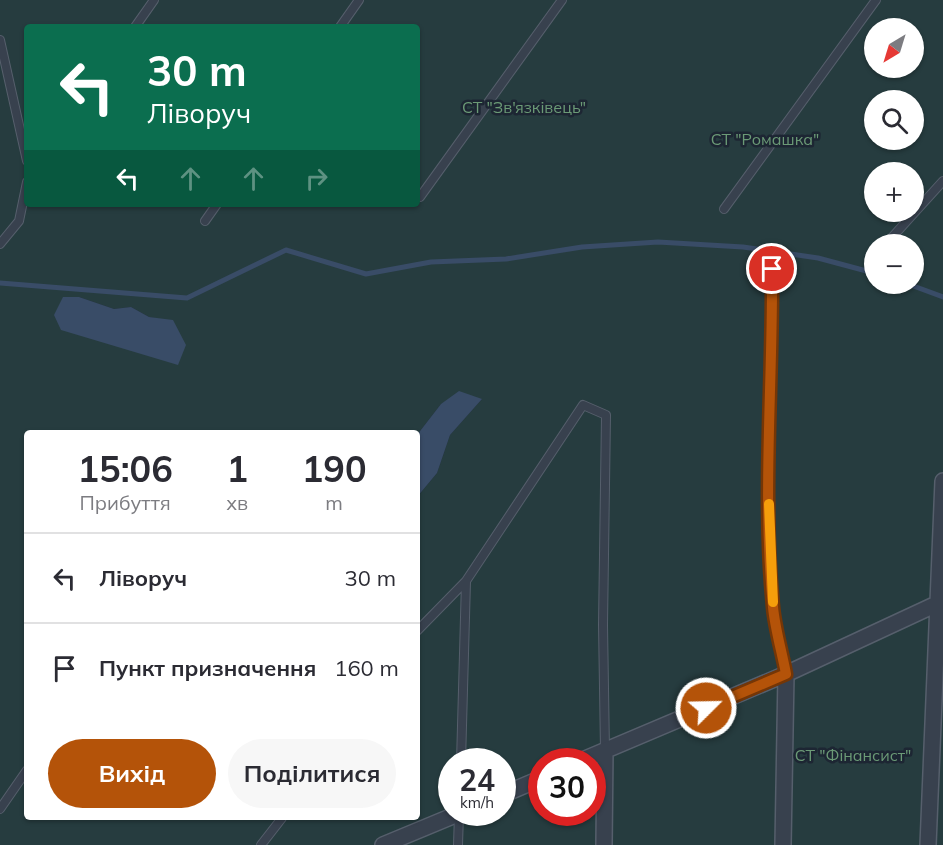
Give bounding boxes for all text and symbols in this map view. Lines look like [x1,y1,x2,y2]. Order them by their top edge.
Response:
north arrow [864,18,924,78]
map controls [864,18,924,294]
text: 30 m [147,44,247,97]
icon: left [48,48,126,126]
button: search [864,90,924,150]
text: Ліворуч [147,96,251,130]
park label: СТ "Зв'язківець" [462,97,586,117]
park label: СТ "Ромашка" [711,129,819,149]
icon: left [111,162,144,195]
icon: ahead [174,162,207,195]
icon: ahead [237,162,270,195]
icon: right [300,162,333,195]
button: + [864,162,924,222]
button: − [864,234,924,294]
pin [746,243,797,294]
icon: arrive [755,252,788,285]
text: 15:06 [77,446,173,491]
text: 1 [226,446,248,491]
text: 190 [302,446,367,491]
text: Прибуття [80,490,171,515]
text: хв [226,490,248,515]
text: m [325,490,343,515]
icon: left [48,562,81,595]
text: Ліворуч [99,564,187,592]
text: 30 m [345,564,396,592]
icon: arrive [48,652,81,685]
text: Пункт призначення [99,654,316,682]
text: 160 m [334,654,399,682]
position arrow [674,676,738,740]
button: Вихід [48,739,216,808]
button: Поділитися [228,739,396,808]
park label: СТ "Фiнансист" [795,745,911,765]
speed limit sign: 30 [528,748,606,826]
text: 24 [459,761,495,799]
text: km/h [460,793,494,812]

